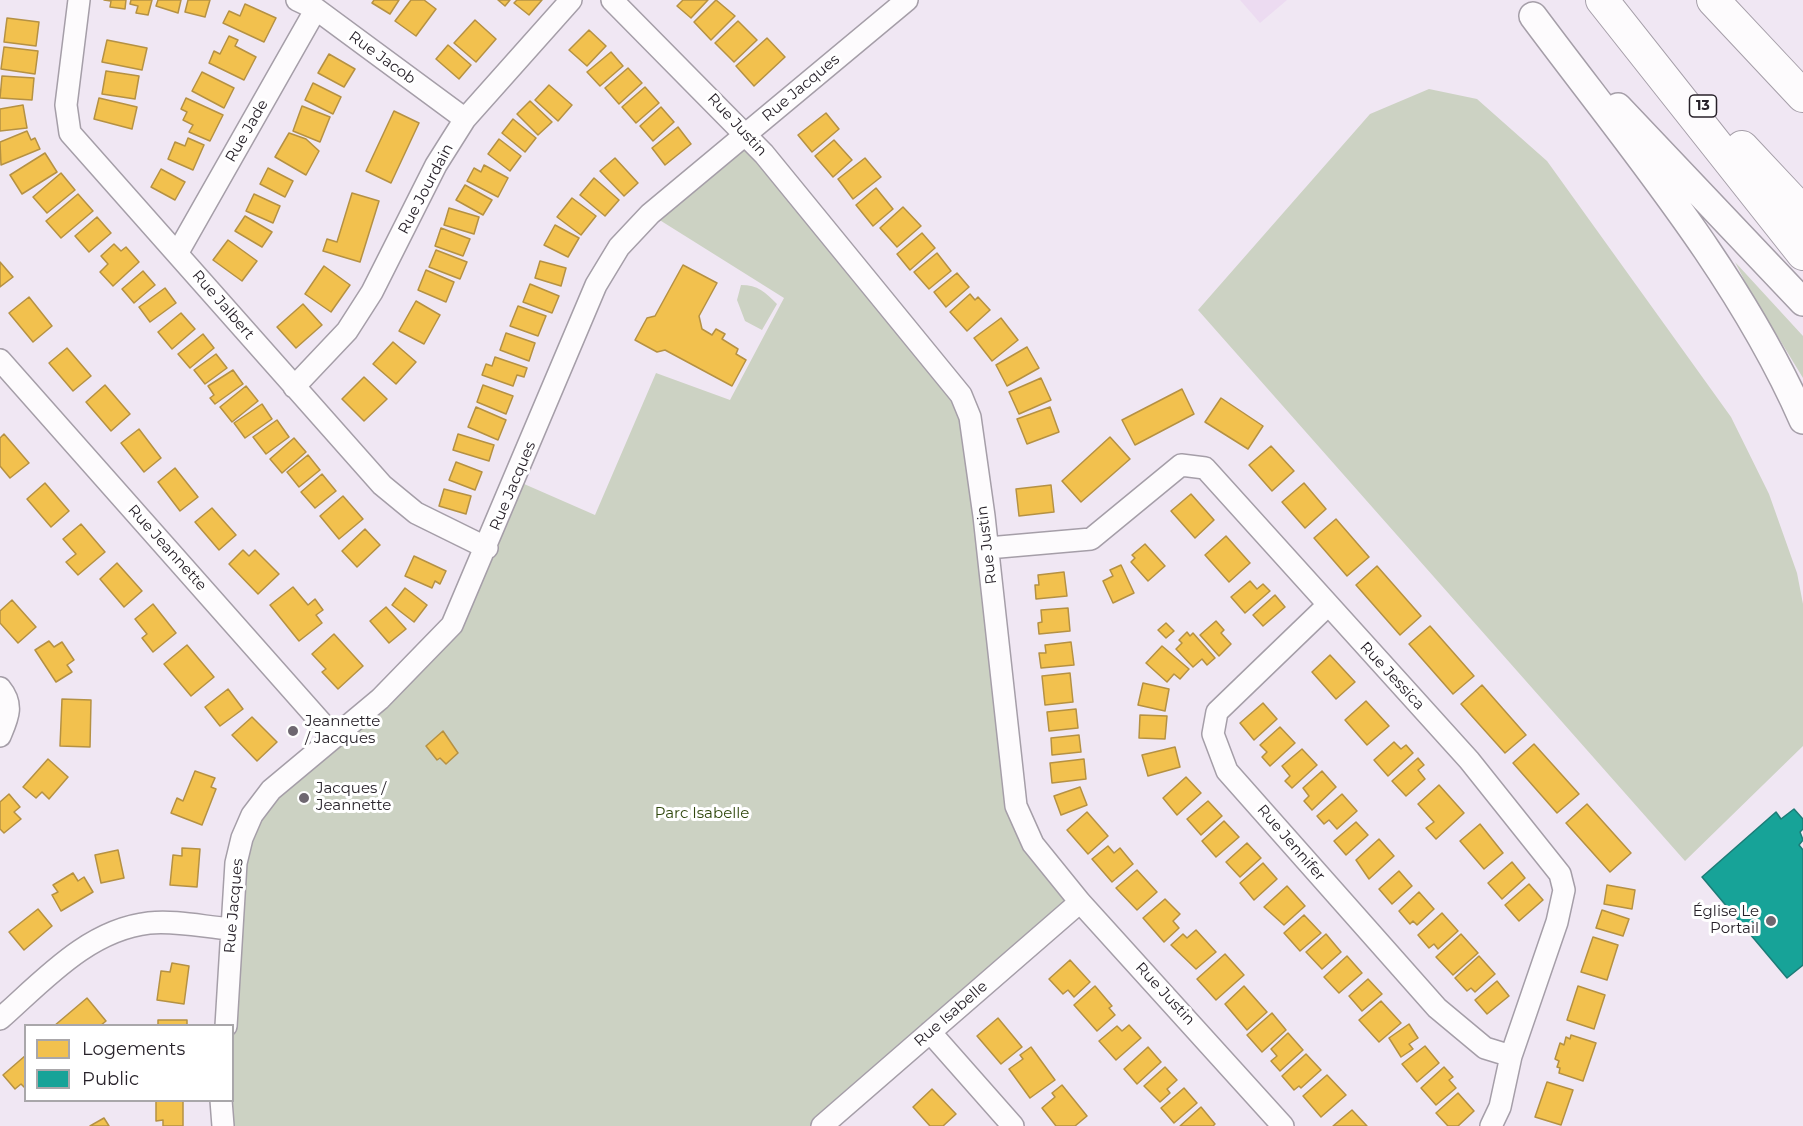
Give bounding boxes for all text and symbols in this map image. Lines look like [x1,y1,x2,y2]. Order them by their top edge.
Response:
street label: Rue Jacob [345,28,419,88]
street label: Rue Jacques [759,51,843,125]
street label: Rue Justin [703,90,771,160]
road number: 13 [1690,95,1716,117]
street label: Rue Jade [222,96,272,166]
street label: Rue Jourdain [395,141,457,237]
street label: Rue Jalbert [188,267,258,343]
street label: Rue Jacques [486,439,540,533]
street label: Rue Jeannette [124,501,210,595]
street label: Rue Justin [973,505,1001,585]
street label: Rue Jessica [1356,638,1428,714]
place label: Jeannette / Jacques [305,713,380,748]
marker: Jeannette / Jacques [286,724,300,738]
place label: Jacques / Jeannette [316,780,391,815]
marker: Jacques / Jeannette [297,791,311,805]
street label: Rue Jennifer [1253,801,1329,885]
park label: Parc Isabelle [655,805,749,823]
street label: Rue Jacques [221,858,247,954]
place label: Église Le Portail [1693,903,1759,938]
marker: Église Le Portail [1764,914,1778,928]
street label: Rue Justin [1131,959,1199,1029]
street label: Rue Isabelle [911,977,991,1051]
legend [24,1024,234,1102]
text: Logements [82,1038,185,1060]
text: Public [82,1068,139,1090]

